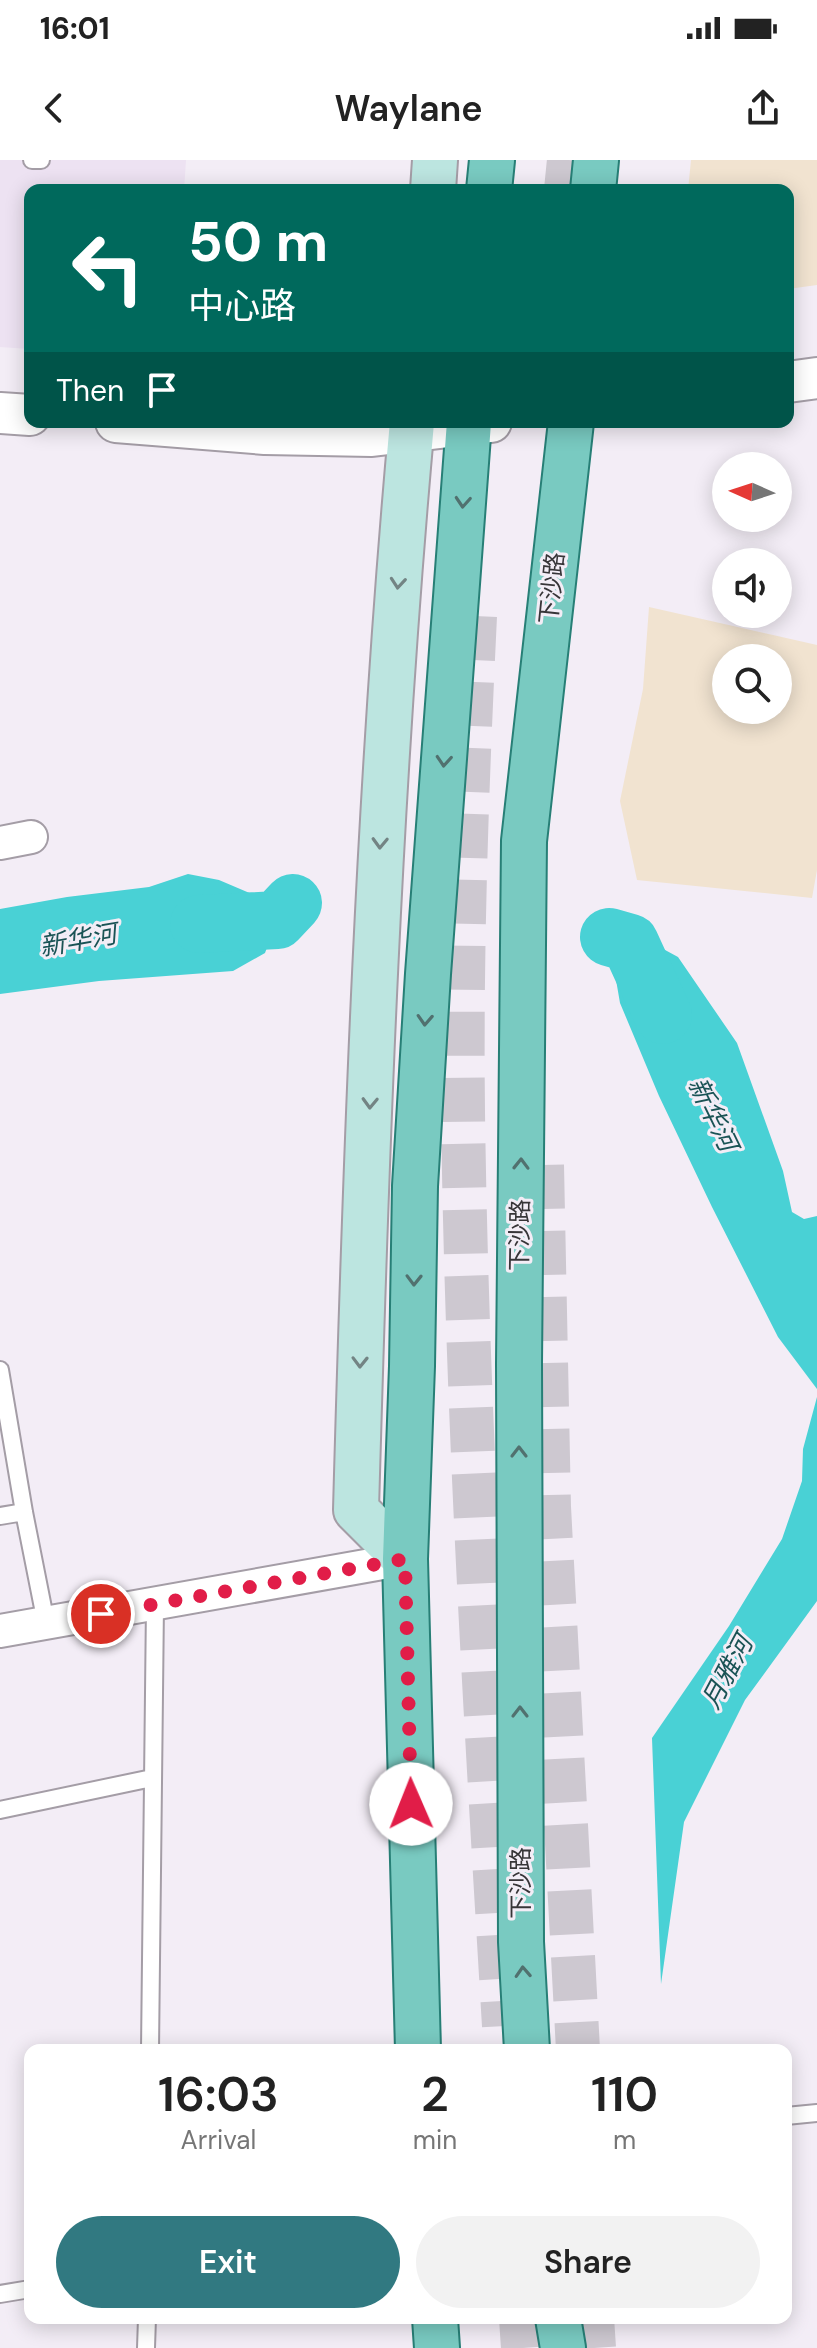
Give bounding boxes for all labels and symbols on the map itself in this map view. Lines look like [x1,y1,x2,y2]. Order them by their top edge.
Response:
north arrow [712,452,792,532]
one-way arrow [455,496,472,509]
street label: 下沙路 [532,551,571,625]
one-way arrow [390,577,407,590]
one-way arrow [436,755,453,768]
one-way arrow [372,837,389,850]
water label: 新华河 [37,916,124,964]
one-way arrow [417,1014,434,1027]
water label: 新华河 [681,1071,748,1161]
one-way arrow [362,1097,379,1110]
one-way arrow [512,1157,529,1170]
street label: 下沙路 [503,1199,536,1271]
one-way arrow [405,1274,422,1287]
one-way arrow [352,1356,369,1369]
one-way arrow [510,1445,528,1458]
pin [67,1580,135,1648]
water label: 月雅河 [694,1625,763,1714]
one-way arrow [511,1705,529,1718]
position arrow [369,1762,453,1846]
street label: 下沙路 [505,1847,536,1919]
one-way arrow [515,1965,532,1978]

